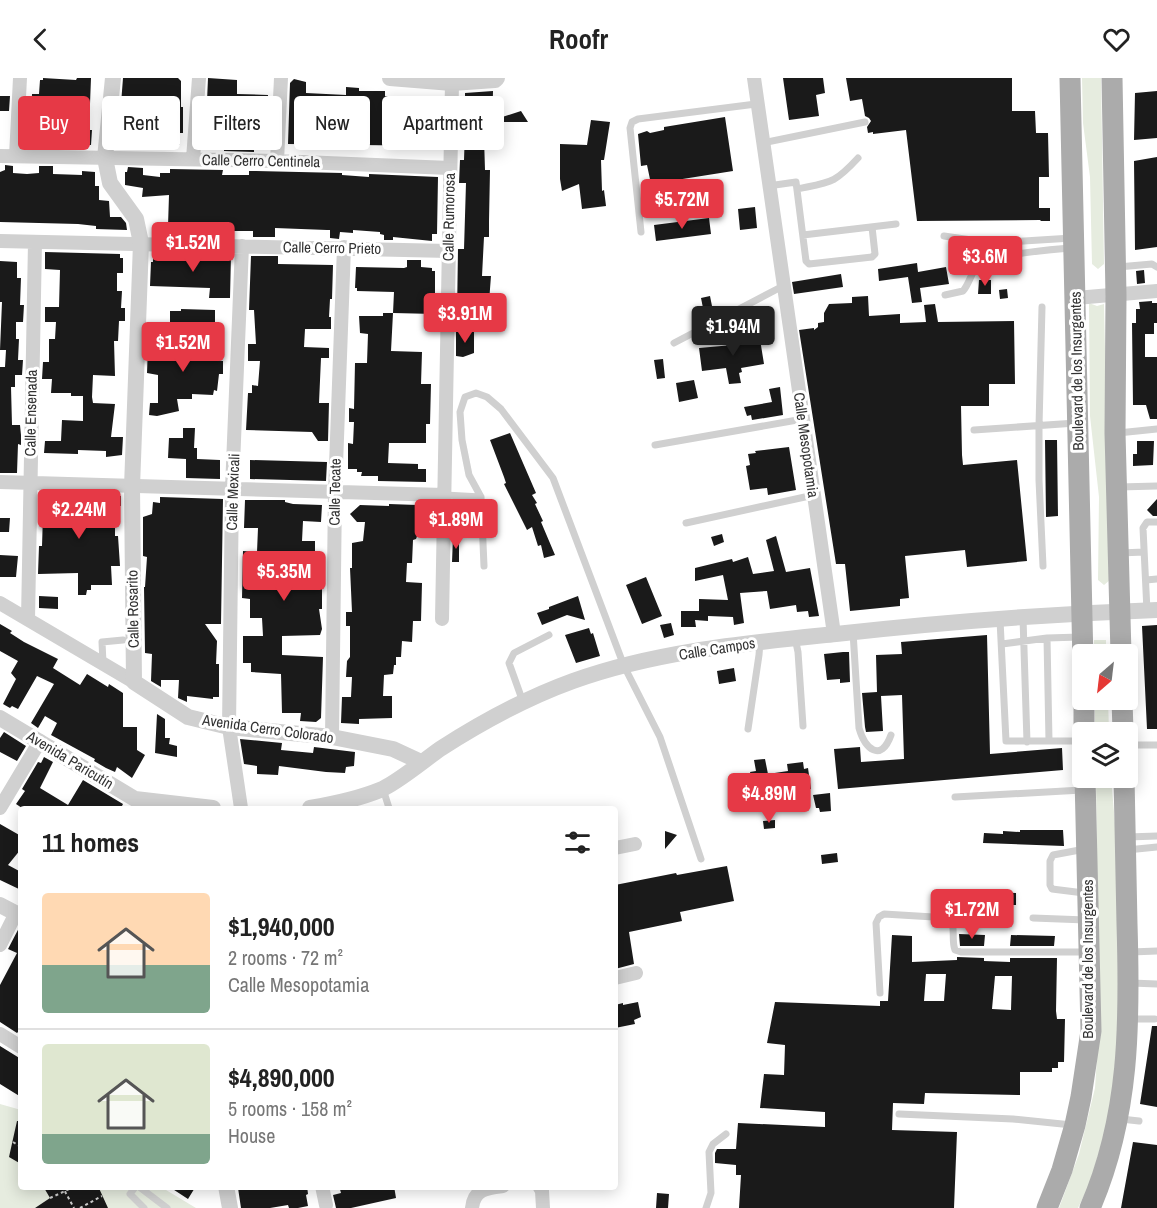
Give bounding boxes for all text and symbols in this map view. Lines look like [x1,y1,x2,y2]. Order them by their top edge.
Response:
text: Roofr [549,21,608,57]
icon: back [24,23,57,56]
icon: heart [1100,23,1133,56]
chip: Buy [18,96,90,150]
chip: Rent [102,96,180,150]
chip: Filters [192,96,282,150]
chip: New [294,96,370,150]
chip: Apartment [382,96,504,150]
street label: Calle Cerro Centinela [202,149,320,172]
street label: Calle Rumorosa [437,173,460,261]
pin: $5.72M [633,179,731,230]
text: $5.72M [655,185,709,212]
pin: $1.52M [144,222,242,273]
text: $1.52M [166,228,220,255]
street label: Calle Cerro Prieto [283,236,382,259]
pin: $3.6M [943,236,1027,287]
text: $3.6M [962,242,1008,269]
street label: Boulevard de los Insurgentes [1065,291,1088,451]
pin: $3.91M [416,293,514,344]
text: $3.91M [438,299,492,326]
pin: $1.94M [684,306,782,357]
text: $1.94M [706,312,760,339]
pin: $1.52M [134,322,232,373]
text: $1.52M [156,328,210,355]
street label: Calle Ensenada [19,369,42,457]
street label: Calle Mesopotamia [789,391,824,499]
street label: Calle Mexicali [221,453,244,531]
street label: Calle Tecate [323,458,346,526]
pin: $2.24M [30,489,128,540]
text: $2.24M [52,495,106,522]
pin: $1.89M [407,499,505,550]
text: $1.89M [429,505,483,532]
pin: $5.35M [235,551,333,602]
text: $5.35M [257,557,311,584]
street label: Calle Rosarito [121,570,144,648]
street label: Calle Campos [677,632,757,665]
north arrow [1072,644,1138,710]
map controls [1072,644,1138,788]
street label: Avenida Cerro Colorado [200,709,335,748]
button: layers [1072,722,1138,788]
street label: Avenida Paricutín [22,725,117,794]
pin: $4.89M [720,773,818,824]
text: $4.89M [742,779,796,806]
text: 11 homes [42,825,139,860]
icon: filters [561,826,594,859]
street label: Boulevard de los Insurgentes [1077,879,1098,1039]
pin: $1.72M [923,889,1021,940]
text: $1.72M [945,895,999,922]
text: $1,940,000 [228,909,335,944]
icon: home [90,917,162,989]
text: 2 rooms · 72 m² [228,944,343,971]
text: Calle Mesopotamia [228,971,369,998]
text: $4,890,000 [228,1060,335,1095]
icon: home [90,1068,162,1140]
text: 5 rooms · 158 m² [228,1095,352,1122]
text: House [228,1122,275,1149]

